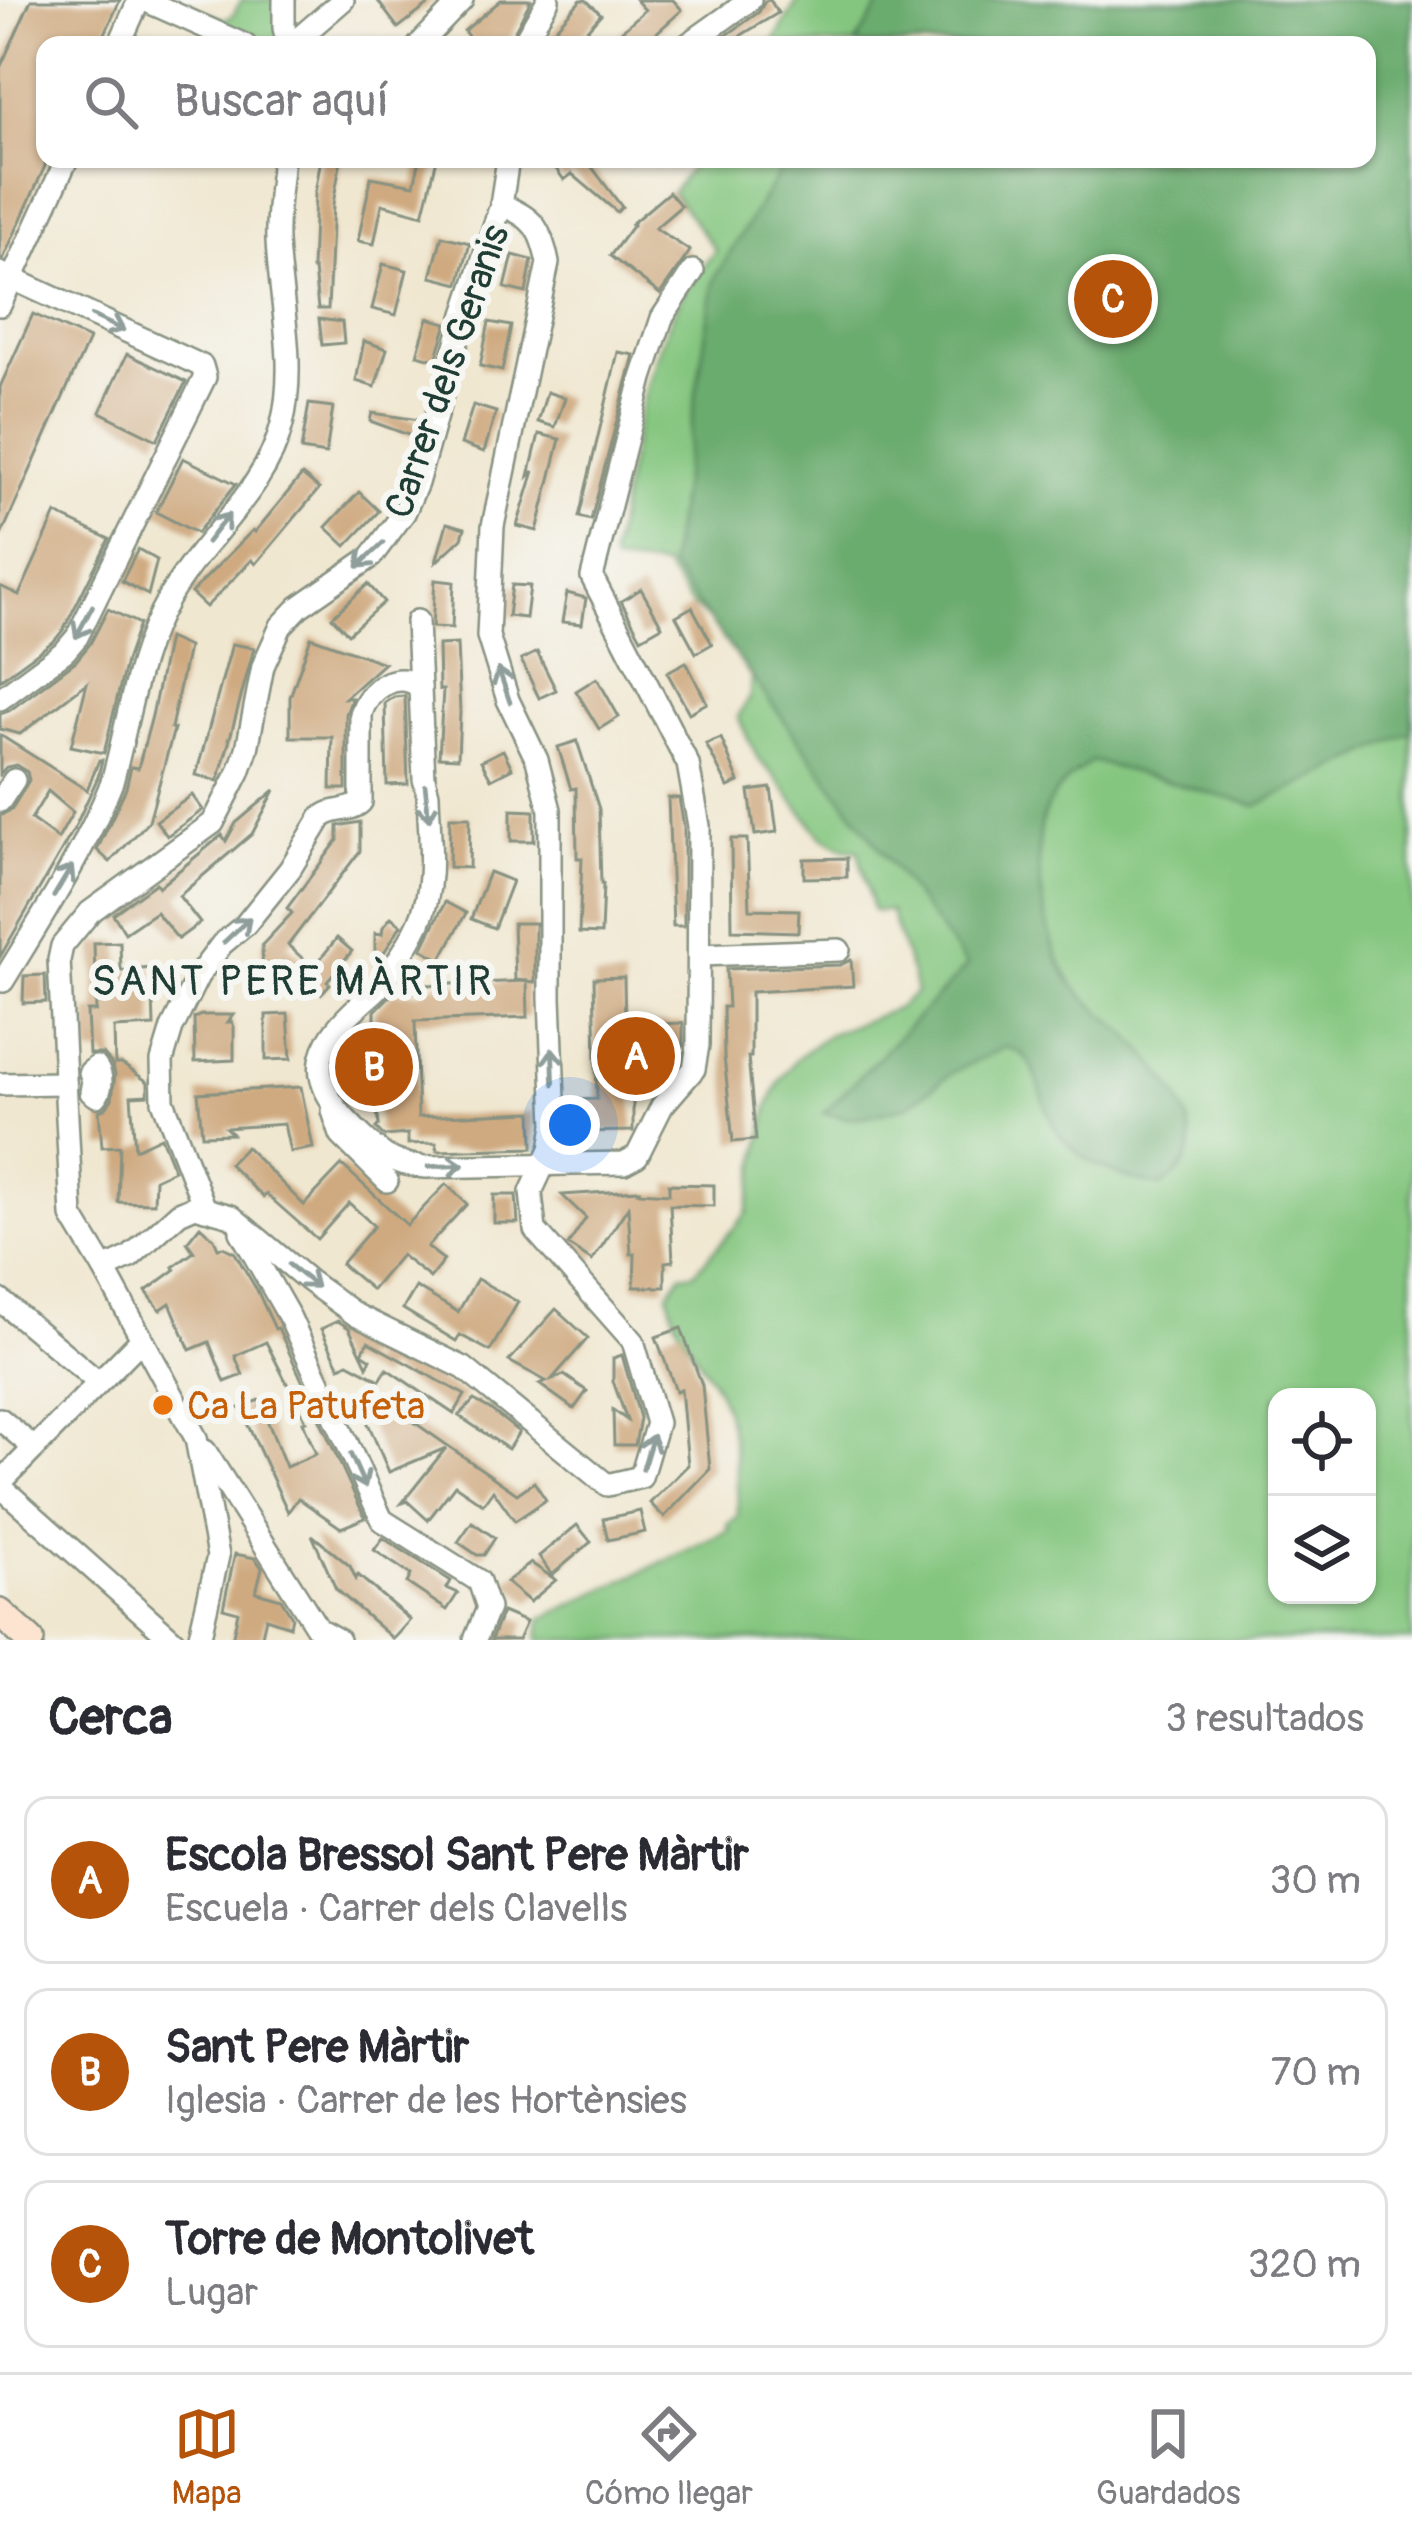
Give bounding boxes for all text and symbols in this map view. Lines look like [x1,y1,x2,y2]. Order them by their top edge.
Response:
search box [36,36,1376,168]
icon: search [78,69,144,135]
text: Buscar aquí [174,74,389,130]
street label: Carrer dels Geranis [374,218,521,525]
pin: C [1074,254,1152,344]
one-way arrow [89,313,125,335]
one-way arrow [204,512,231,544]
one-way arrow [356,540,386,569]
one-way arrow [72,604,95,639]
one-way arrow [492,667,513,704]
one-way arrow [416,783,439,822]
one-way arrow [52,864,76,899]
one-way arrow [221,917,251,945]
district label: SANT PERE MÀRTIR [91,956,495,1008]
pin: A [597,1011,675,1101]
pin: B [335,1022,413,1112]
one-way arrow [541,1048,564,1087]
your location [540,1095,600,1155]
one-way arrow [426,1154,465,1177]
one-way arrow [287,1262,319,1288]
place label: Ca La Patufeta [187,1382,425,1431]
map controls [1268,1388,1376,1604]
button: locate [1268,1388,1376,1496]
marker: Ca La Patufeta [150,1392,176,1418]
one-way arrow [638,1434,660,1472]
one-way arrow [348,1452,370,1488]
button: layers [1268,1496,1376,1604]
text: Cerca [48,1686,172,1750]
text: 3 resultados [1165,1694,1364,1743]
text: Escola Bressol Sant Pere Màrtir [165,1828,749,1884]
text: A [77,1856,103,1905]
text: 30 m [1270,1856,1361,1905]
text: Escuela · Carrer dels Clavells [165,1884,627,1933]
text: Sant Pere Màrtir [165,2020,469,2076]
text: B [79,2048,101,2097]
text: 70 m [1271,2048,1361,2097]
text: Iglesia · Carrer de les Hortènsies [165,2076,687,2125]
text: Torre de Montolivet [165,2212,534,2268]
text: C [78,2240,102,2289]
text: 320 m [1248,2240,1361,2289]
text: Lugar [165,2268,258,2317]
tab: Mapa [172,2401,242,2514]
tab: Cómo llegar [585,2401,753,2514]
tab: Guardados [1096,2401,1240,2514]

